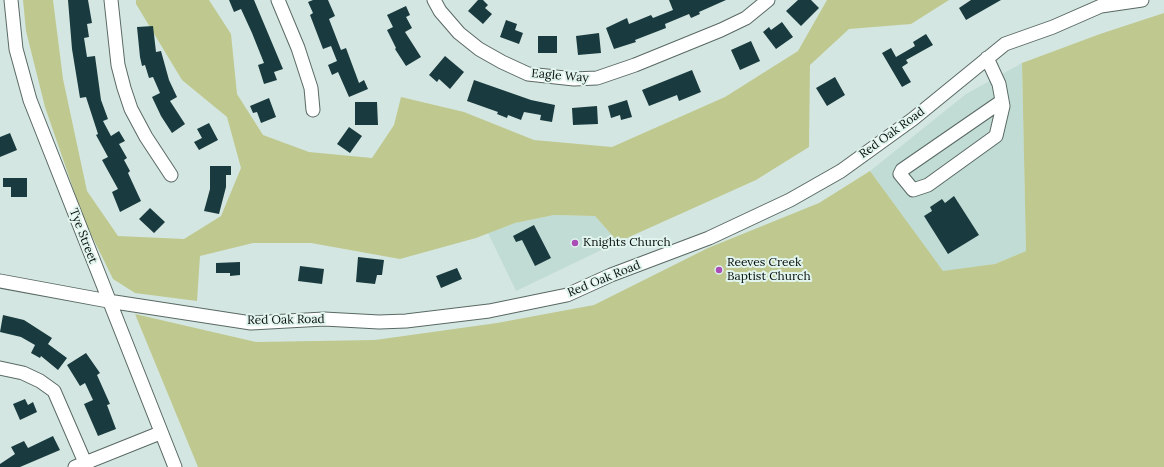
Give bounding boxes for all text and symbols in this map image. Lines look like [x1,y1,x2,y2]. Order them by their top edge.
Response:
street label: Eagle Way [531,66,589,86]
street label: Red Oak Road [856,104,928,162]
street label: Tye Street [66,207,100,265]
place label: Knights Church [583,236,671,250]
marker: Knights Church [570,238,580,248]
place label: Reeves Creek Baptist Church [727,256,811,284]
street label: Red Oak Road [565,258,643,300]
marker: Reeves Creek Baptist Church [714,265,724,275]
street label: Red Oak Road [247,312,325,328]

